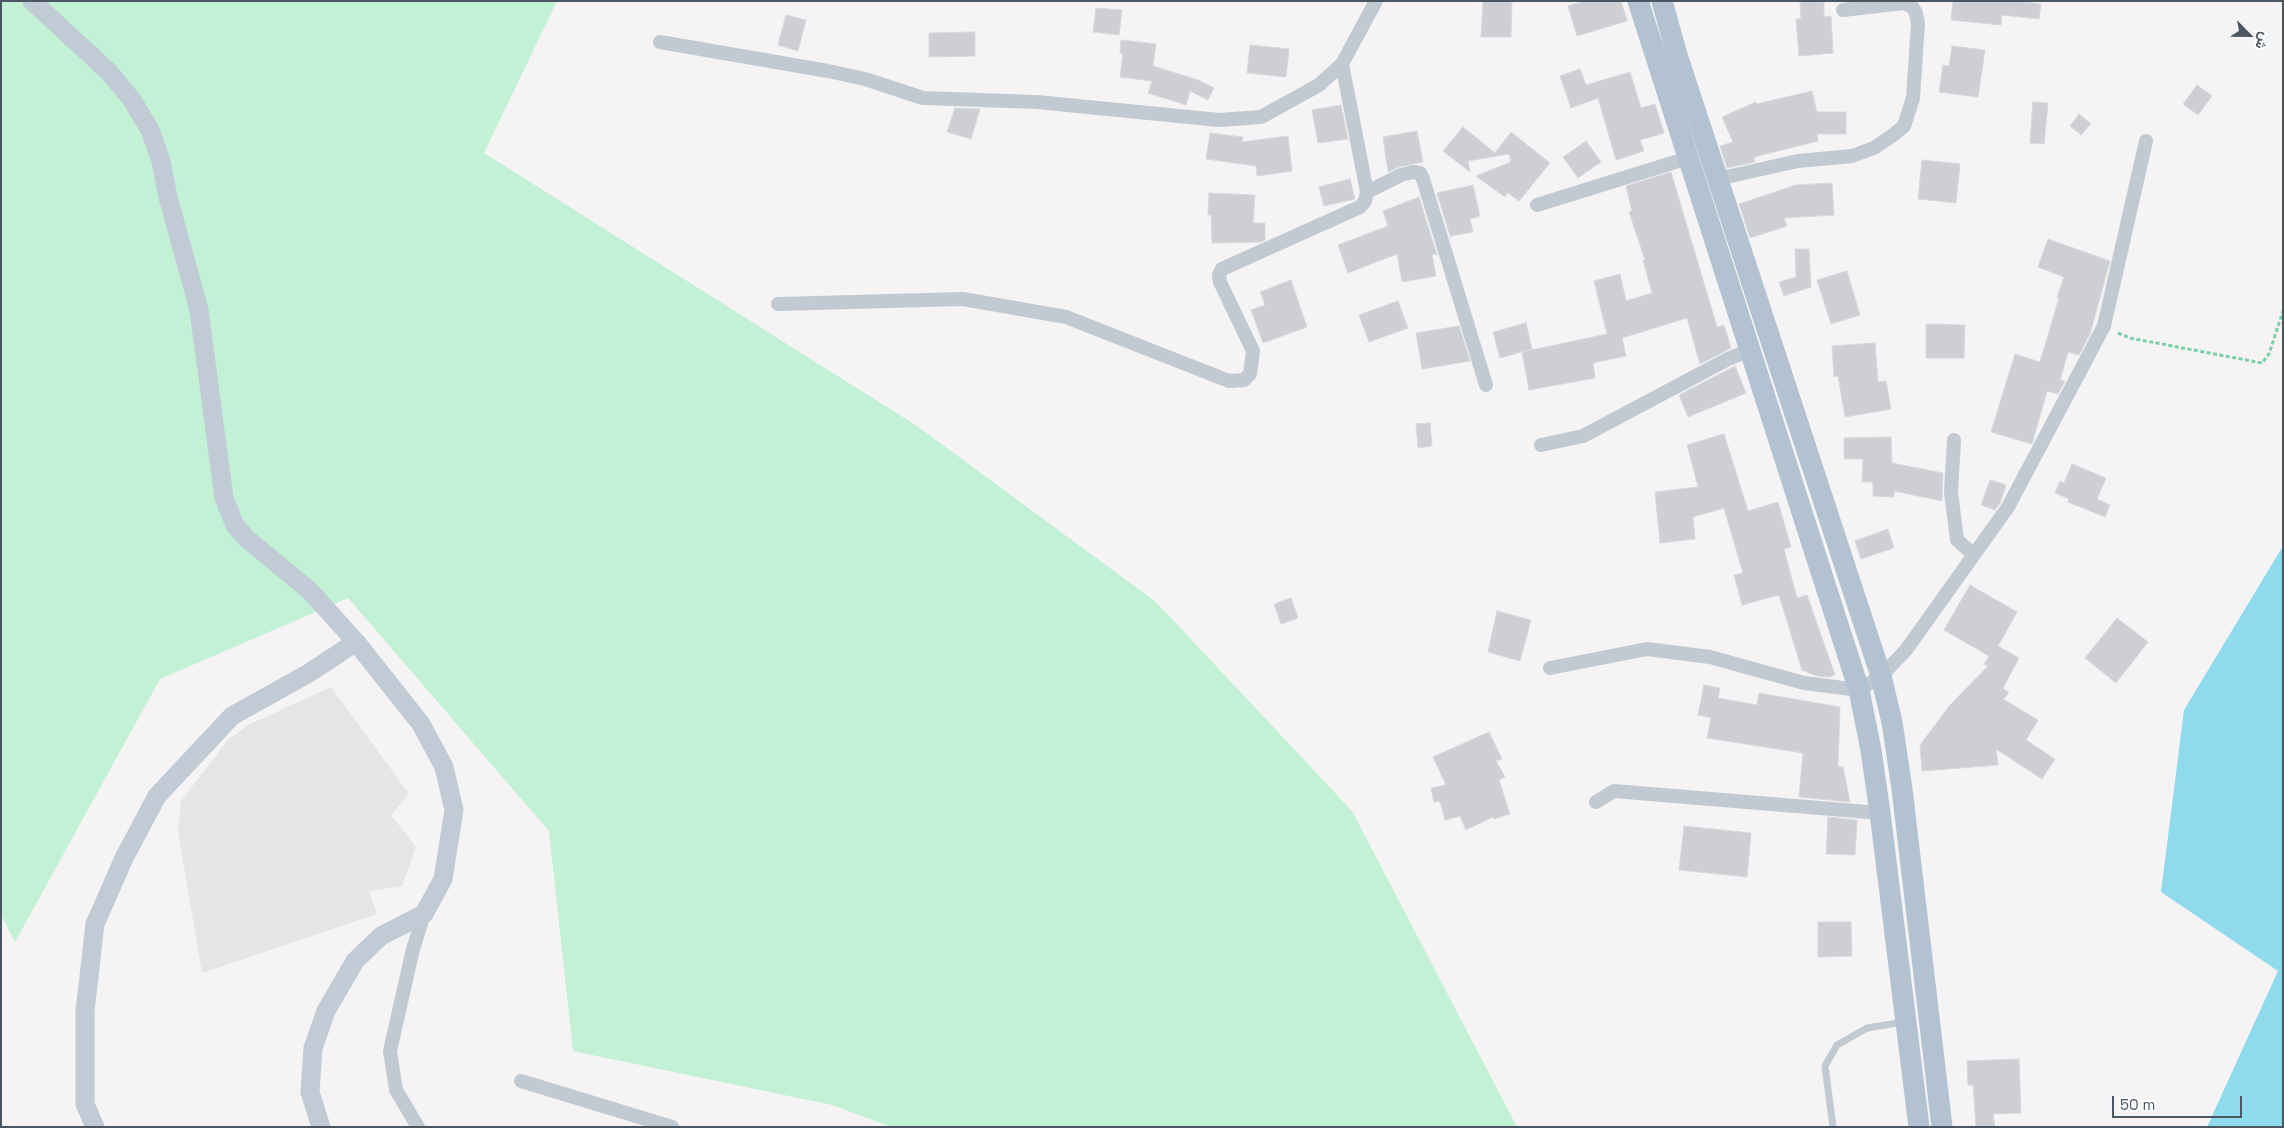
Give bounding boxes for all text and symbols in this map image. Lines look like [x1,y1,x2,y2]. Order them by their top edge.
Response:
north arrow [2224,10,2274,60]
text: ش [2251,30,2274,52]
scale bar [2114,1086,2244,1118]
text: 50 m [2120,1095,2155,1114]

